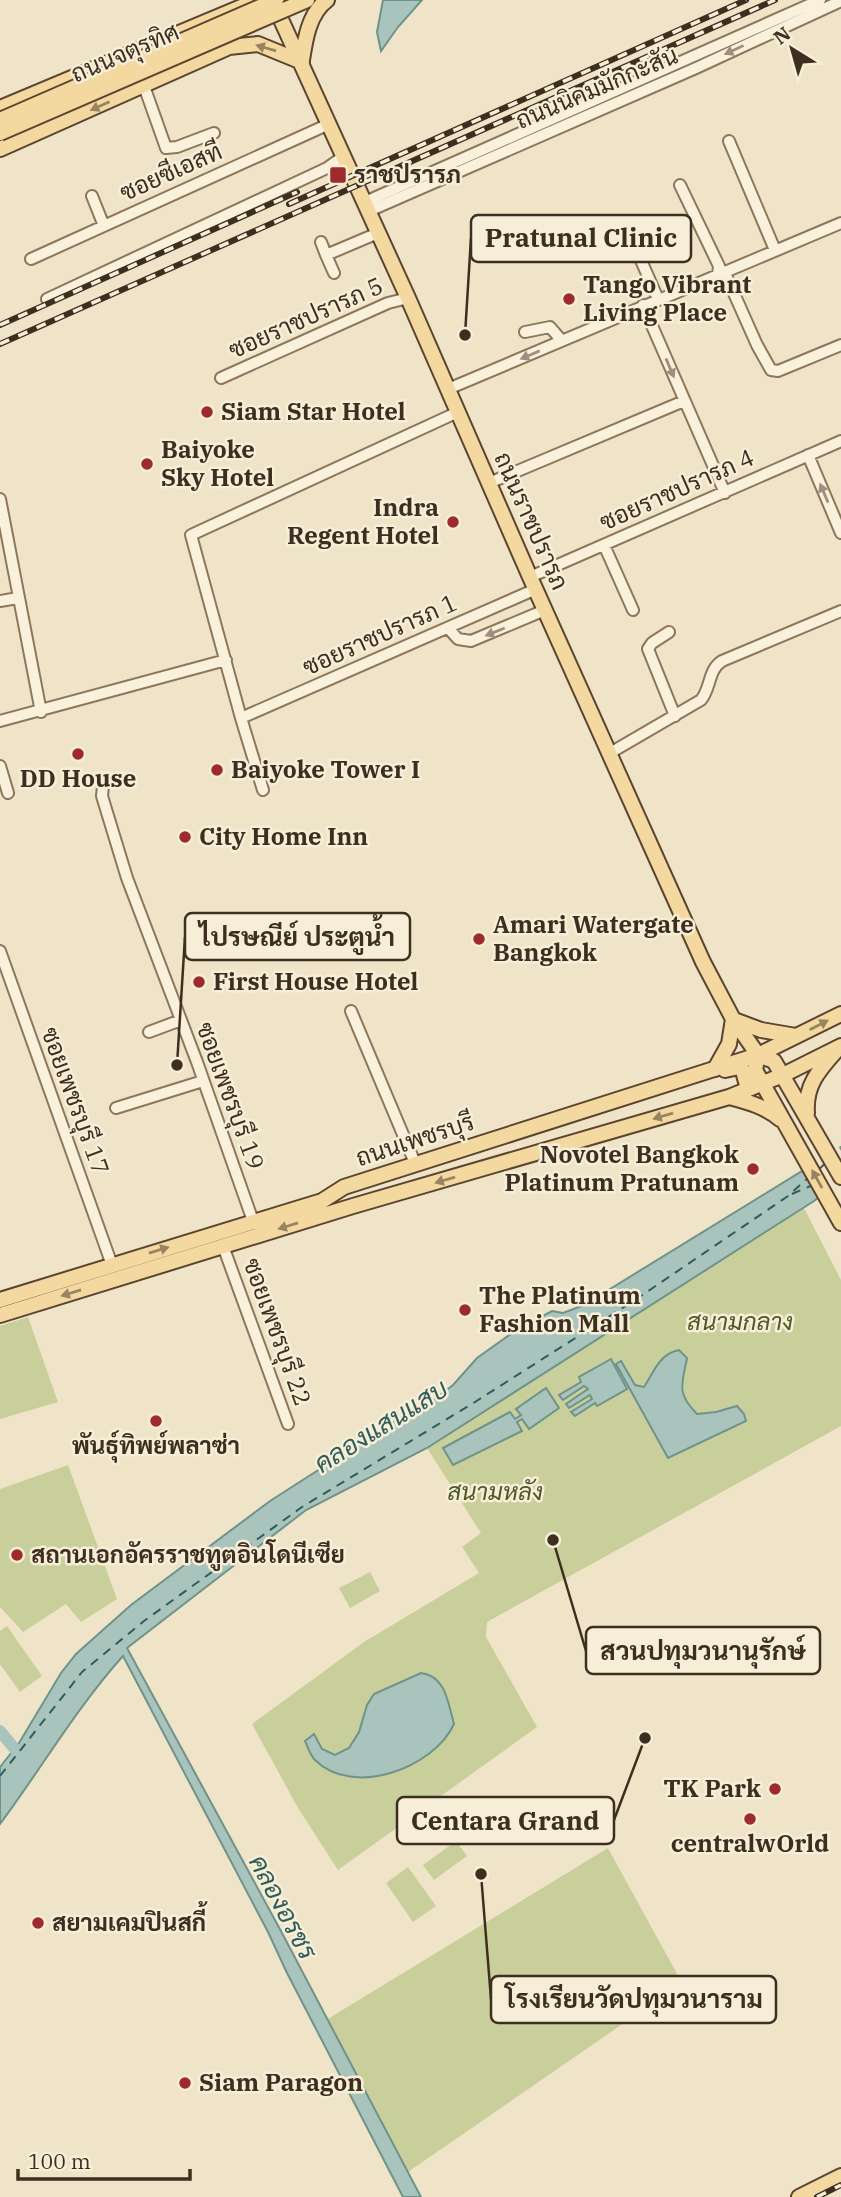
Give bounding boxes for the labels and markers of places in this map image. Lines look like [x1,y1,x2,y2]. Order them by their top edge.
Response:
place label: ราชปรารภ [354,158,461,190]
marker: ราชปรารภ [328,165,348,185]
callout: Pratunal Clinic [471,215,691,262]
place label: Tango Vibrant Living Place [583,268,751,328]
marker: Tango Vibrant Living Place [561,291,577,307]
place label: Siam Star Hotel [221,395,406,427]
marker: Siam Star Hotel [199,404,215,420]
place label: Baiyoke Sky Hotel [161,433,274,493]
marker: Baiyoke Sky Hotel [139,456,155,472]
place label: Indra Regent Hotel [287,491,439,551]
marker: Indra Regent Hotel [445,514,461,530]
marker: DD House [70,746,86,762]
place label: Baiyoke Tower I [231,753,420,785]
place label: DD House [20,762,136,794]
marker: Baiyoke Tower I [209,762,225,778]
place label: City Home Inn [199,820,368,852]
marker: City Home Inn [177,829,193,845]
place label: Amari Watergate Bangkok [493,908,694,968]
callout: ไปรษณีย์ ประตูน้ำ [185,913,410,960]
marker: Amari Watergate Bangkok [471,931,487,947]
place label: First House Hotel [213,965,418,997]
marker: First House Hotel [191,974,207,990]
place label: Novotel Bangkok Platinum Pratunam [505,1138,739,1198]
marker: Novotel Bangkok Platinum Pratunam [745,1161,761,1177]
place label: The Platinum Fashion Mall [479,1279,641,1339]
marker: The Platinum Fashion Mall [457,1302,473,1318]
marker: พันธุ์ทิพย์พลาซ่า [148,1413,164,1429]
place label: พันธุ์ทิพย์พลาซ่า [72,1429,240,1463]
place label: สถานเอกอัครราชทูตอินโดนีเซีย [31,1538,345,1571]
marker: สถานเอกอัครราชทูตอินโดนีเซีย [9,1547,25,1563]
callout: สวนปทุมวนานุรักษ์ [586,1627,820,1674]
place label: TK Park [664,1772,761,1804]
marker: TK Park [767,1781,783,1797]
callout: Centara Grand [397,1797,614,1844]
marker: centralwOrld [742,1811,758,1827]
place label: centralwOrld [671,1827,829,1859]
place label: สยามเคมปินสกี้ [52,1901,208,1938]
marker: สยามเคมปินสกี้ [30,1915,46,1931]
callout: โรงเรียนวัดปทุมวนาราม [491,1976,776,2023]
place label: Siam Paragon [199,2066,363,2098]
marker: Siam Paragon [177,2075,193,2091]

